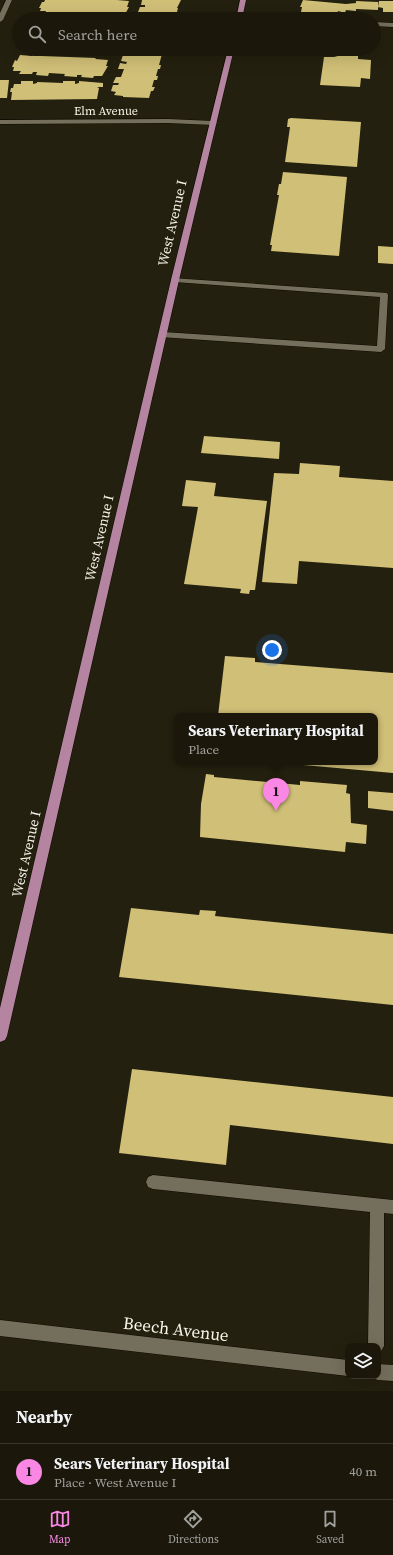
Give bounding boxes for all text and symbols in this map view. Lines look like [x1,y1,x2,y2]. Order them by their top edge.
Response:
search box [12,12,381,56]
icon: search [26,23,48,45]
text: Search here [58,24,137,45]
street label: Elm Avenue [74,103,138,119]
street label: West Avenue I [152,178,192,268]
street label: West Avenue I [79,493,119,583]
your location [262,640,282,660]
popup [174,713,378,765]
text: Sears Veterinary Hospital [188,720,364,741]
text: Place [188,741,219,758]
pin: 1 [263,778,289,811]
street label: West Avenue I [6,809,46,899]
street label: Beech Avenue [122,1311,230,1347]
map controls [345,1343,381,1379]
button: layers [345,1343,381,1379]
text: Nearby [16,1405,72,1429]
text: Sears Veterinary Hospital [54,1453,230,1474]
text: 1 [25,1463,33,1480]
text: 40 m [349,1463,377,1480]
text: Place · West Avenue I [54,1474,176,1491]
tab: Map [49,1508,71,1547]
tab: Directions [168,1508,219,1547]
tab: Saved [316,1508,344,1547]

